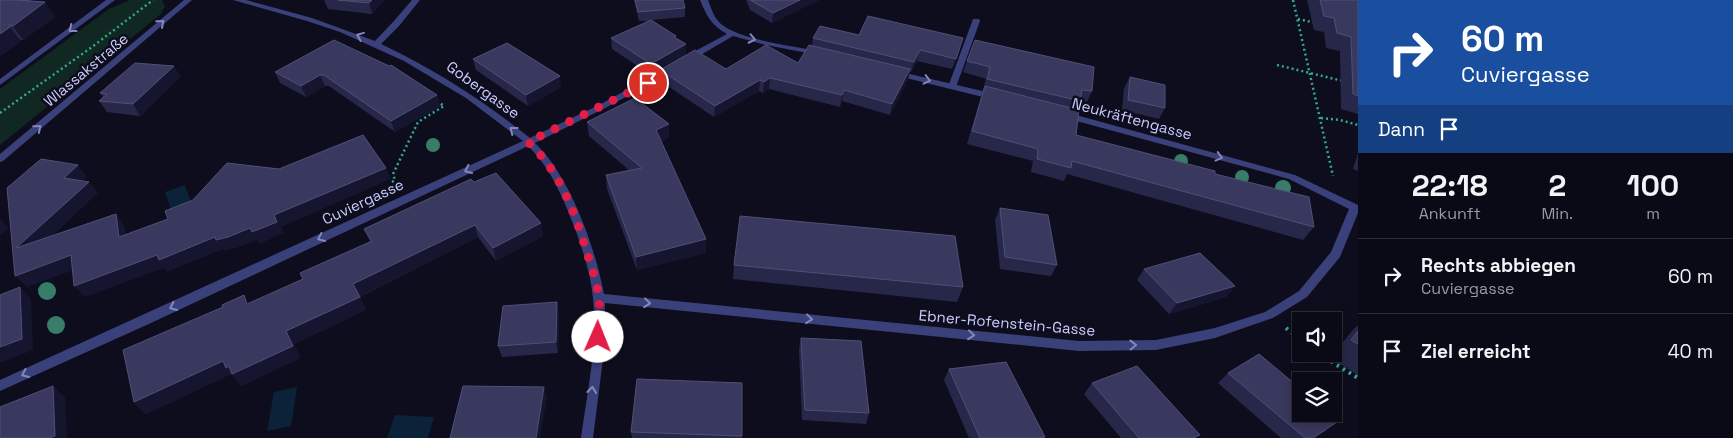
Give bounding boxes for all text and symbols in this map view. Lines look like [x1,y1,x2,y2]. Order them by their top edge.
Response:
text: 60 m [1461,17,1544,61]
one-way arrow [156,20,165,29]
icon: right [1378,20,1443,85]
one-way arrow [68,23,78,32]
street label: Wlassakstraße [40,29,132,111]
one-way arrow [357,32,365,42]
one-way arrow [747,33,756,43]
street label: Gobergasse [443,57,524,123]
text: Cuviergasse [1461,60,1590,88]
pin [627,62,669,104]
icon: arrive [634,69,662,97]
one-way arrow [922,75,930,85]
street label: Neukräftengasse [1070,93,1194,144]
icon: arrive [1435,115,1463,143]
text: Dann [1378,117,1425,142]
one-way arrow [32,125,41,134]
one-way arrow [510,128,519,136]
one-way arrow [1215,151,1224,162]
one-way arrow [464,164,473,174]
text: 22:18 [1412,166,1488,205]
text: 2 [1548,166,1566,205]
text: 100 [1627,166,1679,205]
street label: Cuviergasse [319,174,407,229]
text: Ankunft [1419,203,1481,224]
text: Min. [1542,203,1573,224]
text: m [1646,203,1660,224]
one-way arrow [317,232,326,243]
text: Rechts abbiegen [1421,253,1576,278]
icon: right [1378,262,1406,290]
text: 60 m [1668,264,1713,289]
text: Cuviergasse [1421,278,1515,299]
one-way arrow [644,297,652,308]
one-way arrow [169,301,178,311]
street label: Ebner-Rofenstein-Gasse [918,305,1096,340]
position arrow [571,310,623,362]
map controls [1292,312,1342,422]
button: sound [1292,312,1342,362]
one-way arrow [805,313,813,324]
one-way arrow [967,329,975,340]
icon: arrive [1378,337,1406,365]
text: Ziel erreicht [1421,339,1531,364]
text: 40 m [1668,339,1713,364]
one-way arrow [1129,340,1137,350]
one-way arrow [21,368,30,379]
button: layers [1292,372,1342,422]
one-way arrow [586,385,597,393]

